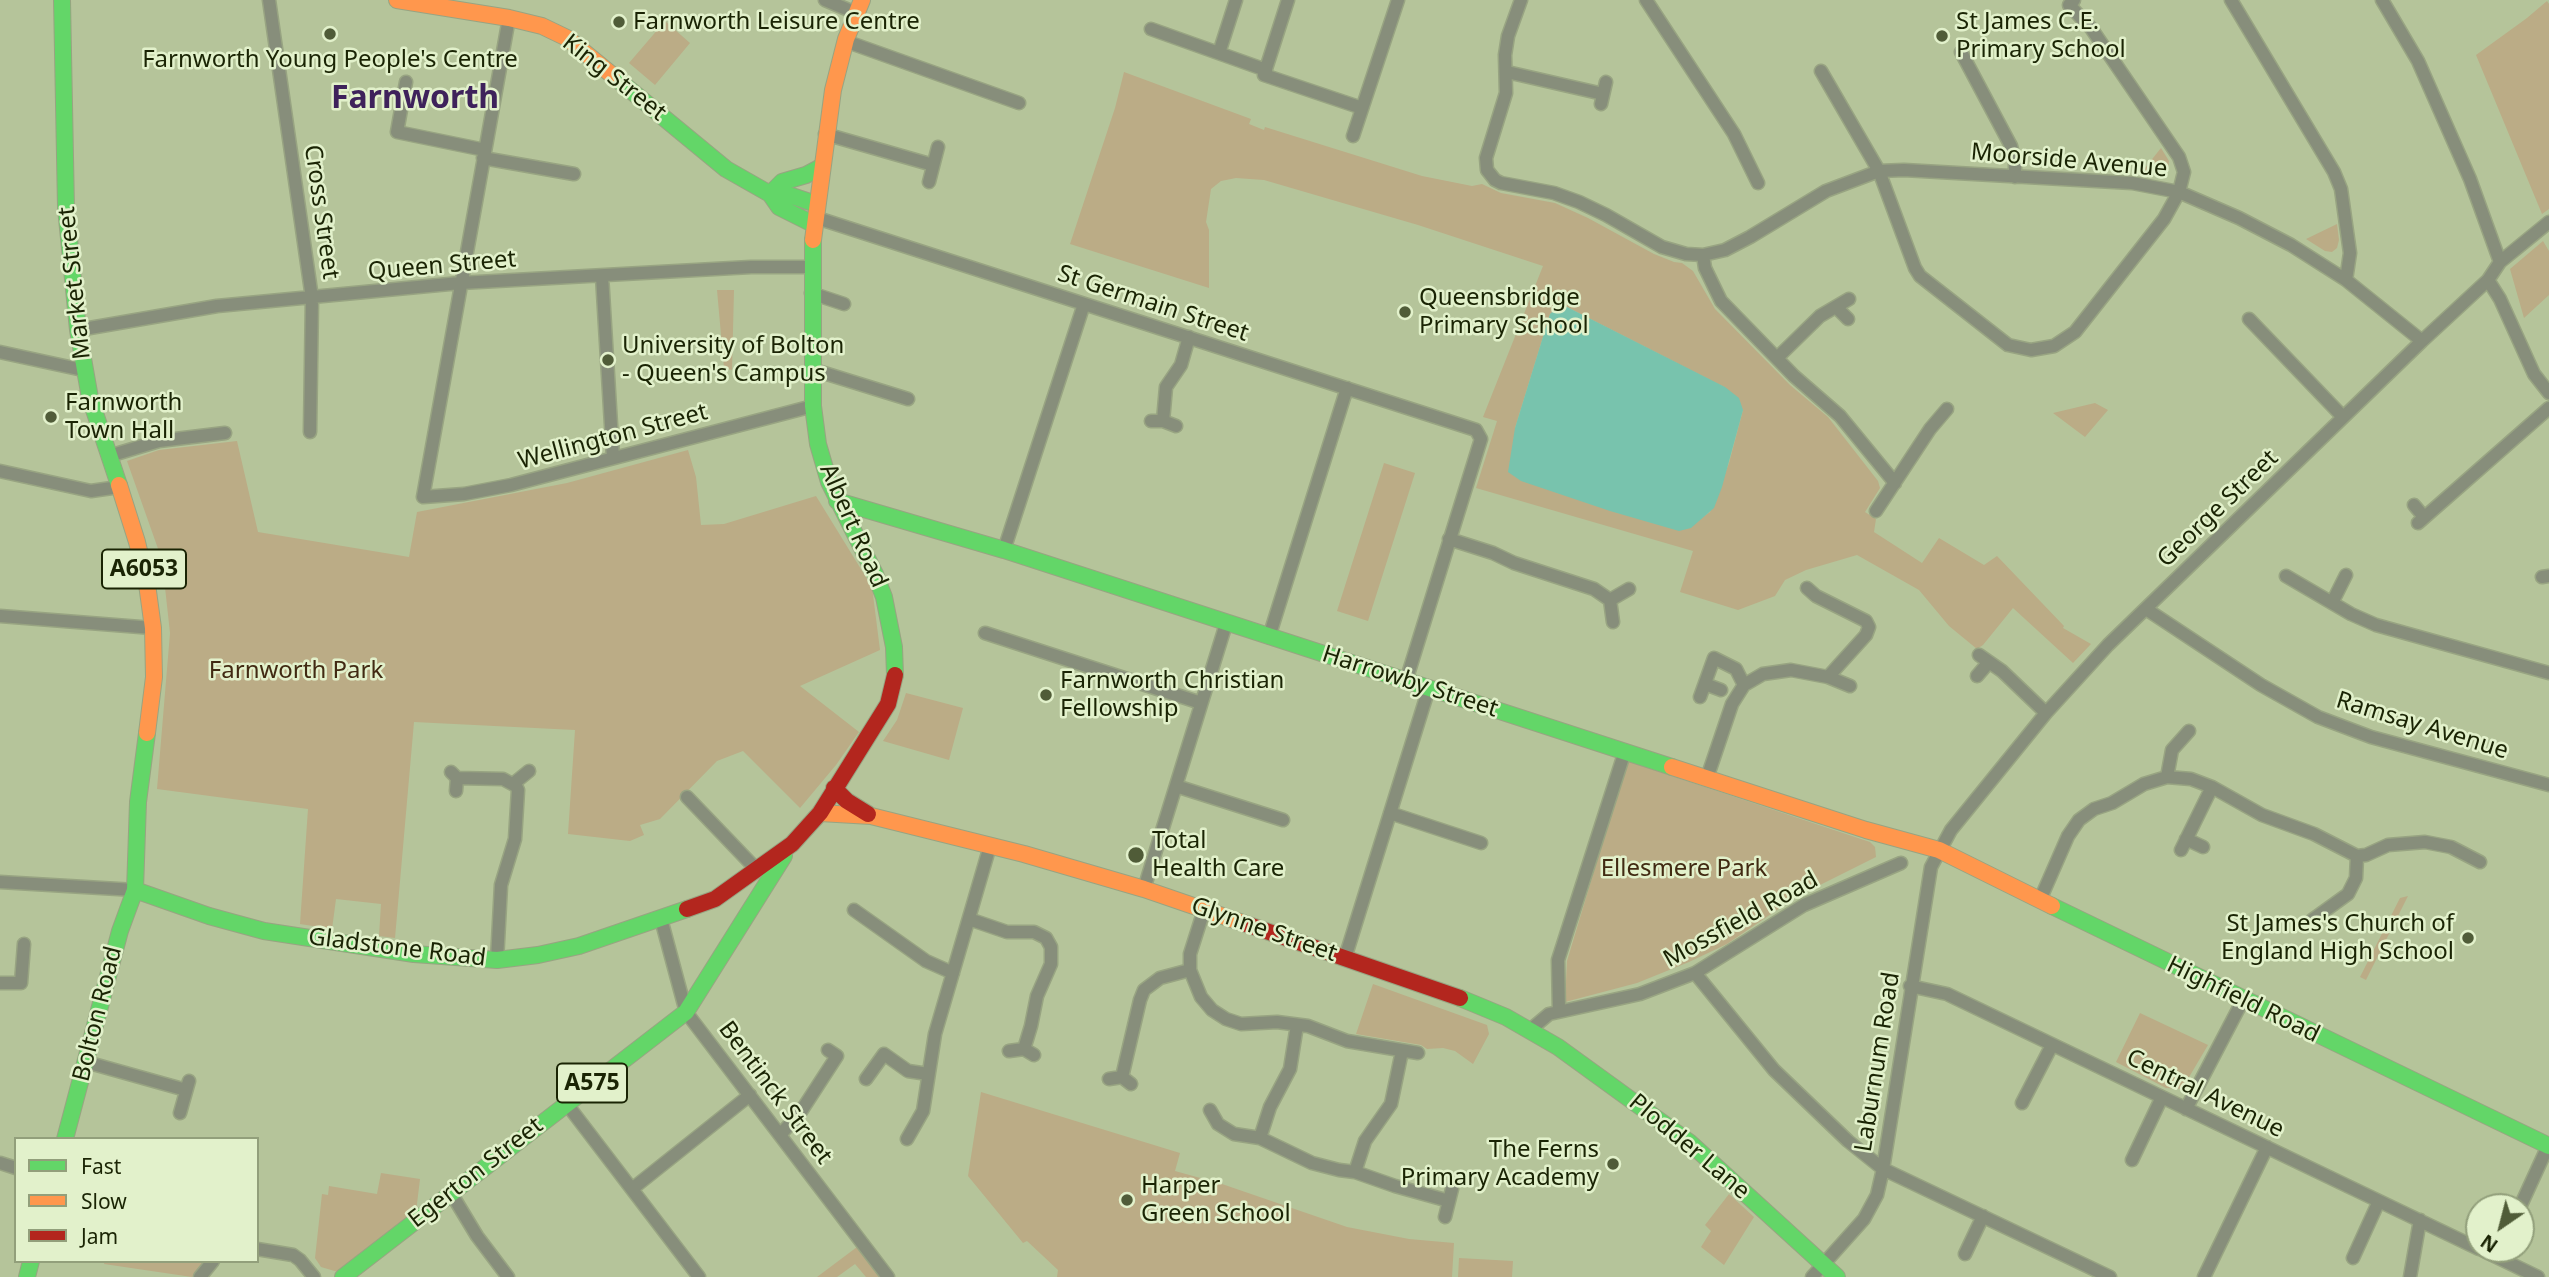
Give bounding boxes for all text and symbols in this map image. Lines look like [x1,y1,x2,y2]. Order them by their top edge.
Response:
place label: Farnworth Leisure Centre [633,8,920,36]
place label: St James C.E. Primary School [1956,8,2126,64]
marker: Farnworth Leisure Centre [611,14,627,30]
marker: Farnworth Young People's Centre [322,26,338,42]
marker: St James C.E. Primary School [1934,28,1950,44]
street label: King Street [556,29,672,127]
place label: Farnworth Young People's Centre [142,46,518,74]
district label: Farnworth [331,80,499,118]
street label: Moorside Avenue [1970,138,2168,184]
street label: Cross Street [297,143,345,281]
street label: Market Street [53,205,97,361]
street label: Queen Street [367,245,517,287]
street label: St Germain Street [1054,260,1252,348]
place label: Queensbridge Primary School [1419,284,1589,340]
marker: Queensbridge Primary School [1397,304,1413,320]
place label: University of Bolton - Queen's Campus [622,332,844,388]
marker: University of Bolton - Queen's Campus [600,352,616,368]
place label: Farnworth Town Hall [65,389,182,445]
street label: Wellington Street [515,398,711,476]
marker: Farnworth Town Hall [43,409,59,425]
street label: George Street [2152,444,2284,574]
street label: Albert Road [813,460,893,592]
road number: A6053 [102,550,186,589]
street label: Harrowby Street [1318,640,1502,724]
park label: Farnworth Park [209,657,383,685]
place label: Farnworth Christian Fellowship [1060,667,1284,723]
street label: Ramsay Avenue [2332,686,2512,766]
marker: Farnworth Christian Fellowship [1038,687,1054,703]
place label: Total Health Care [1152,827,1284,883]
marker: Total Health Care [1126,845,1146,865]
park label: Ellesmere Park [1601,855,1767,883]
street label: Mossfield Road [1659,866,1823,974]
street label: Glynne Street [1187,892,1341,968]
place label: St James's Church of England High School [2221,910,2454,966]
street label: Gladstone Road [306,923,488,973]
marker: St James's Church of England High School [2460,930,2476,946]
street label: Bolton Road [67,943,129,1085]
street label: Highfield Road [2162,951,2324,1049]
street label: Laburnum Road [1850,970,1906,1154]
street label: Bentinck Street [712,1016,838,1170]
street label: Central Avenue [2121,1043,2289,1145]
road number: A575 [557,1064,627,1102]
street label: Plodder Lane [1623,1088,1755,1206]
street label: Egerton Street [403,1112,549,1234]
place label: The Ferns Primary Academy [1401,1136,1599,1192]
legend [14,1137,259,1263]
text: Fast [81,1152,121,1180]
marker: The Ferns Primary Academy [1605,1156,1621,1172]
place label: Harper Green School [1141,1172,1291,1228]
text: Slow [81,1187,127,1215]
marker: Harper Green School [1119,1192,1135,1208]
north arrow [2465,1193,2535,1263]
text: Jam [81,1222,118,1250]
text: N [2475,1228,2503,1259]

